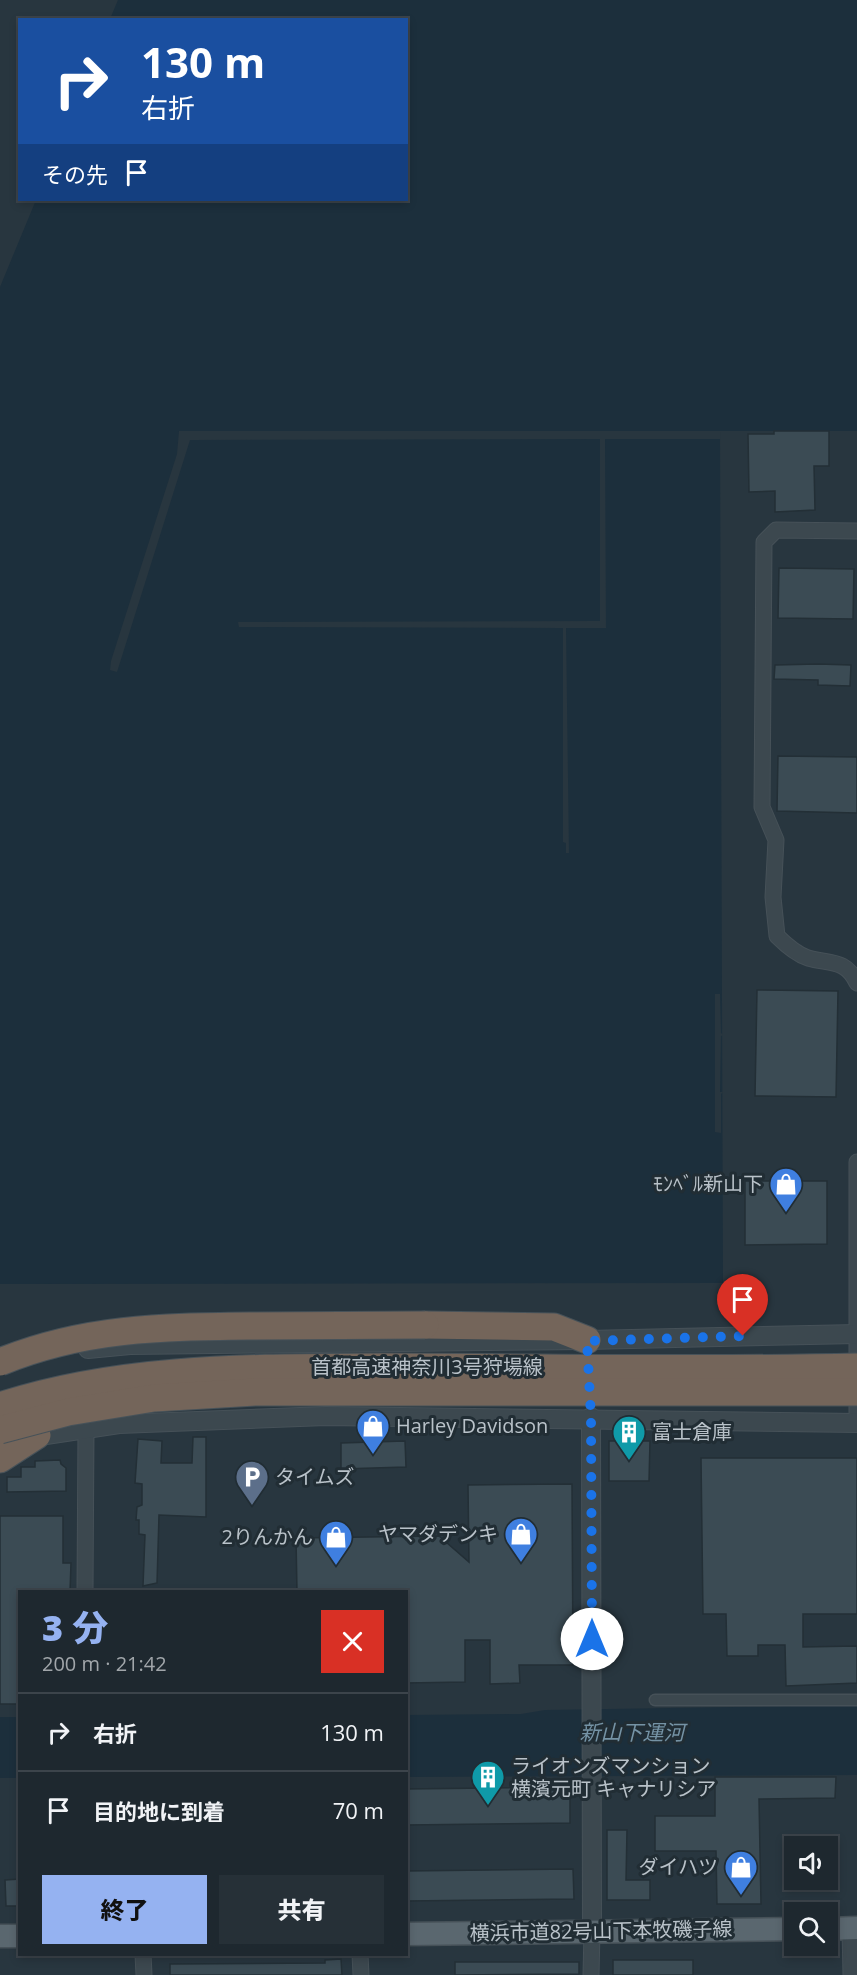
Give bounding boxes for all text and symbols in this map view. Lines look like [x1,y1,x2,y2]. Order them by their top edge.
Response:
text: 130 m [141,33,265,90]
icon: right [42,42,120,120]
text: 右折 [141,89,195,126]
icon: arrive [120,156,153,189]
text: その先 [42,159,108,189]
shop icon: ﾓﾝﾍﾞﾙ新山下 [768,1166,804,1213]
place label: ﾓﾝﾍﾞﾙ新山下 [653,1170,763,1197]
pin [717,1274,768,1336]
icon: arrive [726,1283,759,1316]
street label: 首都高速神奈川3号狩場線 [311,1353,543,1380]
shop icon: Harley Davidson [355,1408,391,1455]
place label: Harley Davidson [396,1412,548,1439]
building icon: 富士倉庫 [611,1414,647,1461]
place label: 富士倉庫 [652,1418,732,1445]
parking icon: タイムズ [234,1459,270,1506]
place label: タイムズ [275,1463,355,1490]
shop icon: ヤマダデンキ [503,1516,539,1563]
shop icon: 2りんかん [318,1519,354,1566]
place label: ヤマダデンキ [378,1520,498,1547]
place label: 2りんかん [222,1523,313,1550]
text: 3 分 [42,1603,108,1652]
position arrow [560,1607,624,1671]
button: close [321,1610,384,1673]
text: 200 m · 21:42 [42,1650,167,1677]
icon: right [42,1716,75,1749]
text: 130 m [320,1717,384,1747]
text: 右折 [93,1718,137,1748]
water label: 新山下運河 [580,1718,688,1746]
place label: ライオンズマンション 横濱元町 キャナリシア [511,1752,716,1802]
building icon: ライオンズマンション 横濱元町 キャナリシア [470,1759,506,1806]
icon: arrive [42,1794,75,1827]
text: 70 m [333,1795,384,1825]
text: 目的地に到着 [93,1796,225,1826]
map controls [784,1836,838,1956]
button: sound [784,1836,838,1890]
shop icon: ダイハツ [723,1849,759,1896]
place label: ダイハツ [638,1853,718,1880]
button: 終了 [42,1875,207,1944]
button: 共有 [219,1875,384,1944]
button: search [784,1902,838,1956]
street label: 横浜市道82号山下本牧磯子線 [469,1915,733,1946]

